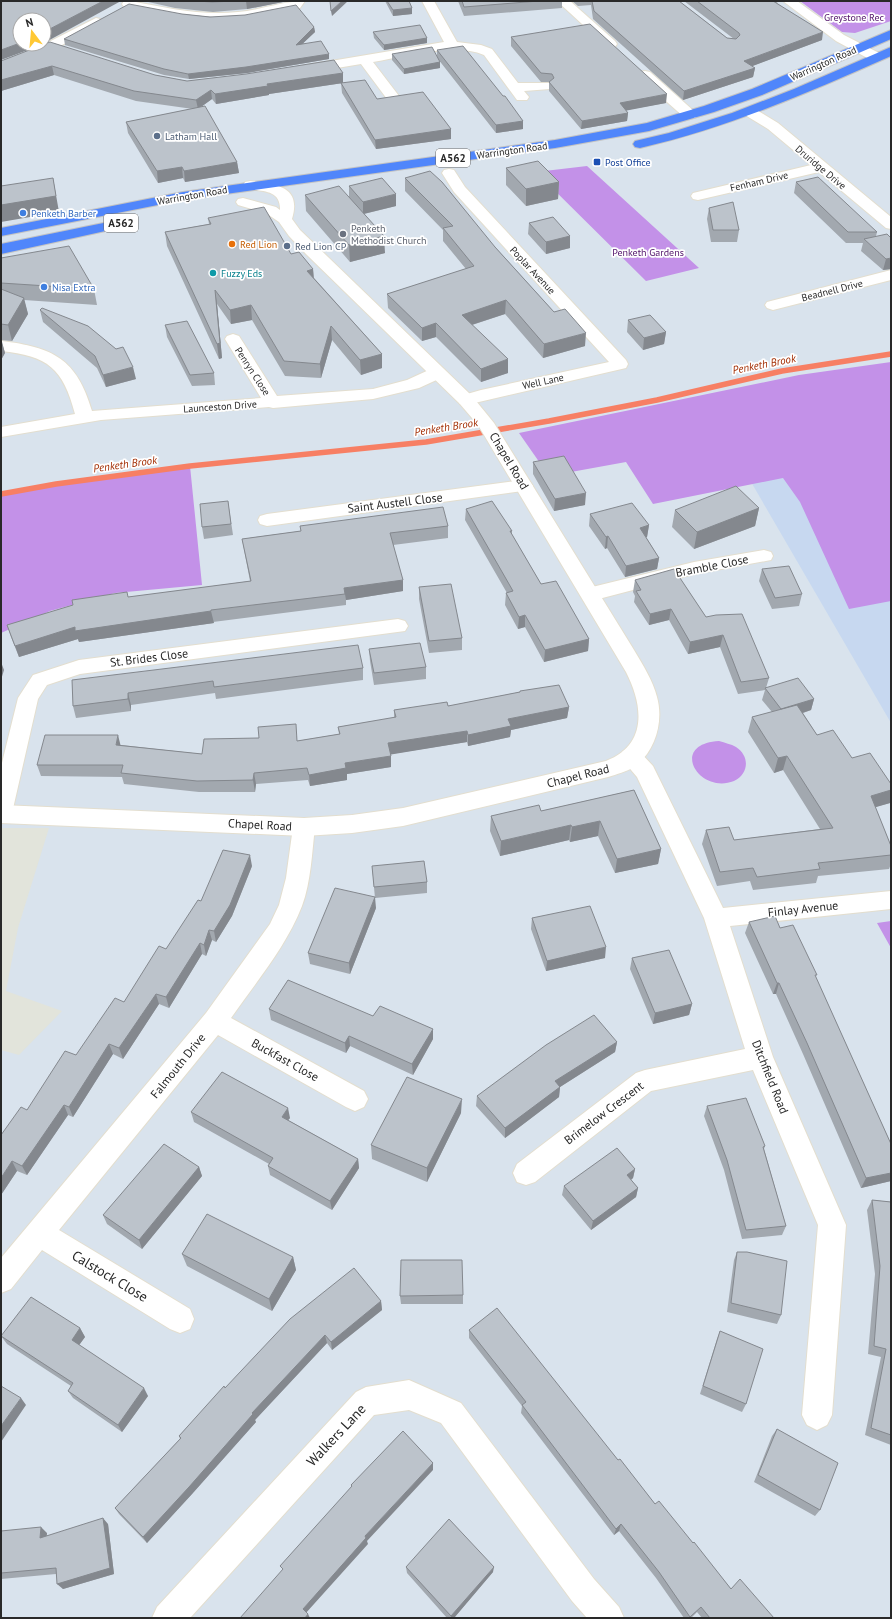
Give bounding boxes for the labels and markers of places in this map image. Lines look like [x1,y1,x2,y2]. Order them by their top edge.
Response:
place label: Latham Hall [165,130,217,143]
marker: Latham Hall [152,131,162,141]
place label: Post Office [605,156,651,169]
marker: Post Office [592,157,602,167]
place label: Penketh Barber [31,207,97,220]
marker: Penketh Barber [18,208,28,218]
place label: Penketh Methodist Church [351,222,427,247]
marker: Penketh Methodist Church [338,229,348,239]
place label: Red Lion [240,238,277,251]
marker: Red Lion [227,239,237,249]
place label: Red Lion CP [295,240,347,253]
marker: Red Lion CP [282,241,292,251]
place label: Fuzzy Eds [221,267,262,280]
marker: Fuzzy Eds [208,268,218,278]
place label: Nisa Extra [52,281,96,294]
marker: Nisa Extra [39,282,49,292]

